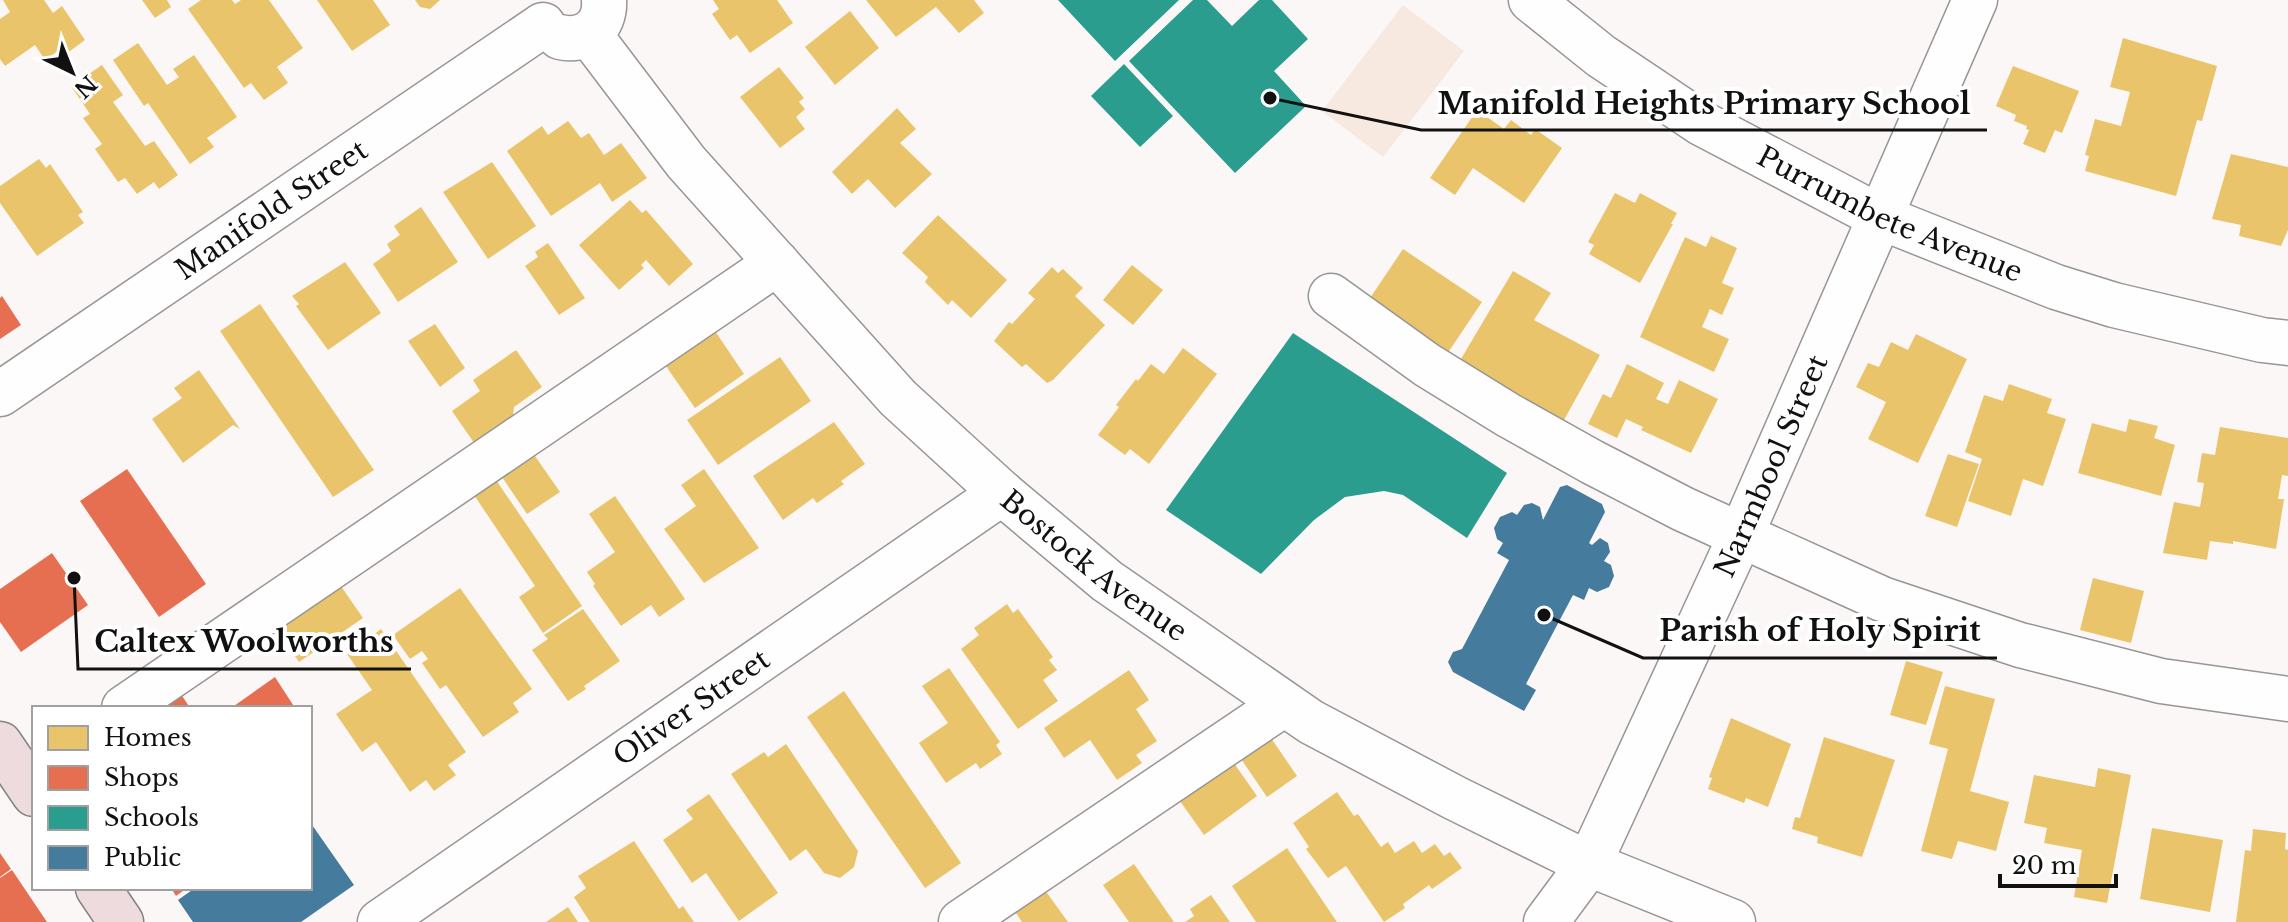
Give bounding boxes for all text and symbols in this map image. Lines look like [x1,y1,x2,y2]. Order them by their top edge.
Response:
north arrow [32,32,112,112]
text: N [68,69,102,103]
callout: Manifold Heights Primary School [1421,76,1987,130]
text: Manifold Heights Primary School [1437,85,1971,122]
street label: Manifold Street [169,132,375,288]
street label: Purrumbete Avenue [1751,139,2027,290]
street label: Narmbool Street [1707,349,1836,583]
street label: Bostock Avenue [993,482,1194,649]
callout: Parish of Holy Spirit [1643,604,1997,658]
text: Parish of Holy Spirit [1659,612,1981,649]
callout: Caltex Woolworths [78,615,411,669]
text: Caltex Woolworths [94,623,394,660]
street label: Oliver Street [607,641,777,774]
legend [32,706,312,890]
text: Homes [104,723,192,752]
text: Shops [104,763,179,792]
text: Schools [104,803,199,832]
scale bar [2000,838,2116,888]
text: Public [104,843,181,872]
text: 20 m [2012,851,2077,880]

